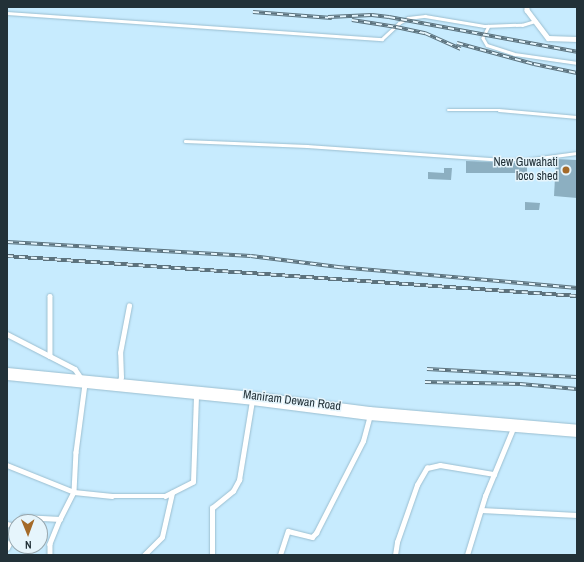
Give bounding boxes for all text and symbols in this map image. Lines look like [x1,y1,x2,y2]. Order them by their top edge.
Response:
place label: New Guwahati loco shed [493,156,558,184]
marker: New Guwahati loco shed [561,165,571,175]
street label: Maniram Dewan Road [242,388,342,414]
north arrow [8,514,48,554]
text: N [25,538,32,552]

